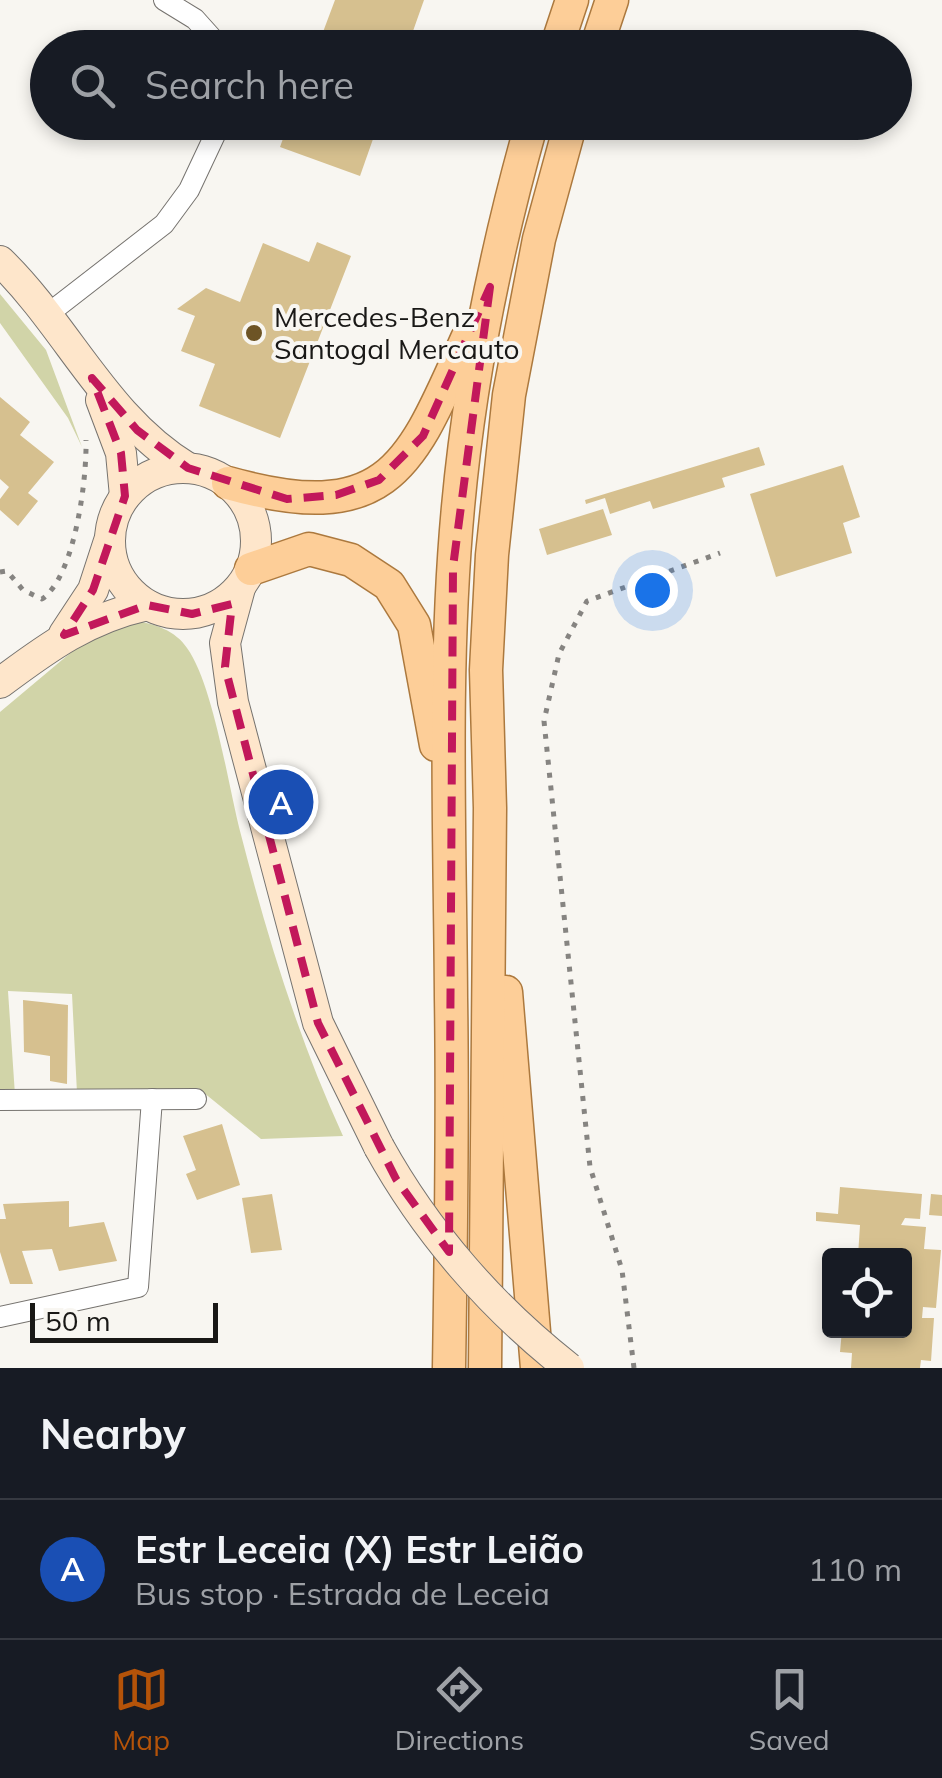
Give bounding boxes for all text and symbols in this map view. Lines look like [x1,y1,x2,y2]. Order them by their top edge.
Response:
search box [30,30,912,140]
icon: search [65,58,120,113]
text: Search here [145,61,354,109]
place label: Mercedes-Benz Santogal Mercauto [274,299,520,366]
marker: Mercedes-Benz Santogal Mercauto [243,322,265,344]
your location [627,565,678,616]
pin: A [248,764,314,840]
map controls [822,1248,912,1338]
button: locate [822,1248,912,1338]
scale bar [30,1298,218,1342]
text: 50 m [45,1303,111,1338]
text: Nearby [40,1407,186,1460]
text: Estr Leceia (X) Estr Leião [135,1525,584,1573]
text: A [60,1549,85,1589]
text: 110 m [808,1549,902,1589]
text: Bus stop · Estrada de Leceia [135,1573,550,1613]
tab: Map [112,1662,170,1757]
tab: Directions [395,1662,524,1757]
tab: Saved [749,1662,830,1757]

